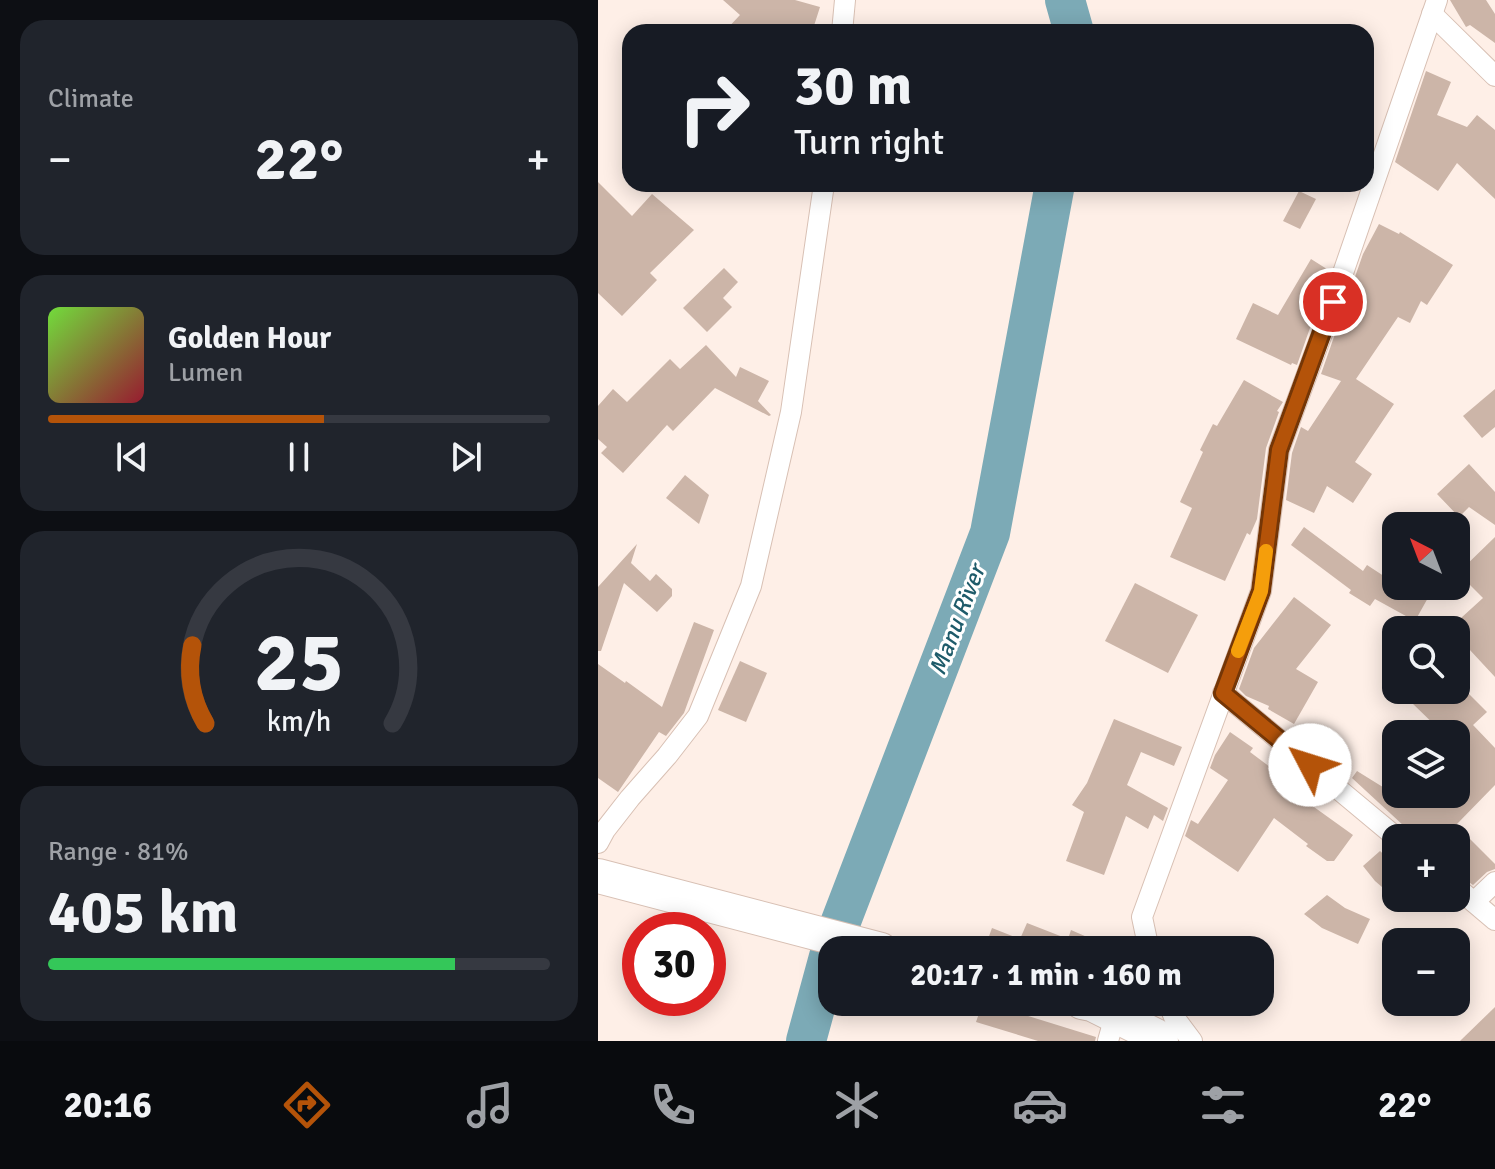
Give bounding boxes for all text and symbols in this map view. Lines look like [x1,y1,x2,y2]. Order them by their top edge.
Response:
text: 30 m [794,51,912,120]
icon: right [662,56,766,160]
text: Climate [48,83,134,115]
text: Turn right [794,120,944,165]
text: 22° [255,123,343,197]
text: − [48,133,72,187]
text: + [526,133,550,187]
pin [1299,268,1367,336]
icon: arrive [1311,280,1355,324]
text: Golden Hour [168,320,331,357]
text: Lumen [168,357,243,389]
icon: previous [110,435,154,479]
icon: pause [277,435,321,479]
icon: next [444,435,488,479]
north arrow [1382,512,1470,600]
map controls [1382,512,1470,1016]
water label: Manu River [922,558,993,679]
text: 25 [254,612,344,714]
button: search [1382,616,1470,704]
text: km/h [267,704,331,739]
button: layers [1382,720,1470,808]
position arrow [1268,723,1352,807]
button: + [1382,824,1470,912]
text: Range · 81% [48,836,189,868]
text: 405 km [48,876,238,950]
speed limit sign: 30 [622,912,726,1016]
button: − [1382,928,1470,1016]
text: 20:17 · 1 min · 160 m [910,957,1182,994]
icon: directions [279,1077,335,1133]
icon: music [462,1077,518,1133]
icon: phone [645,1077,701,1133]
icon: climate [829,1077,885,1133]
icon: car [1012,1077,1068,1133]
icon: filters [1195,1077,1251,1133]
text: 20:16 [64,1083,152,1128]
text: 22° [1378,1083,1431,1128]

